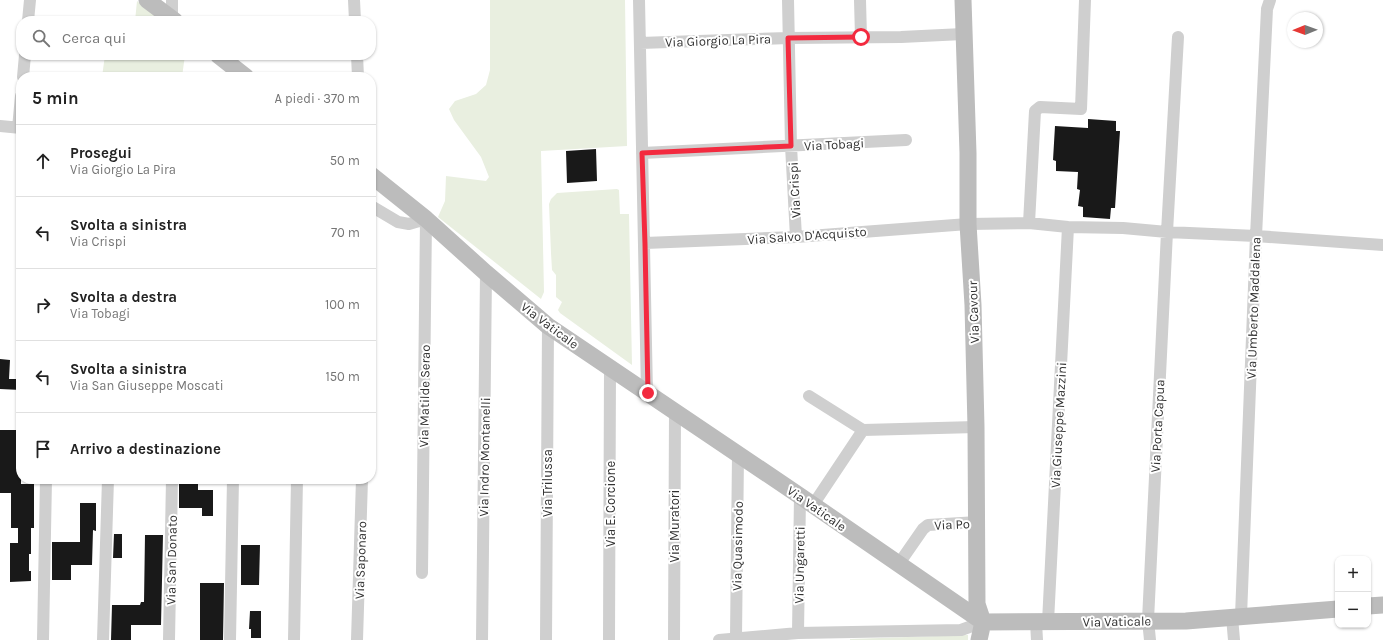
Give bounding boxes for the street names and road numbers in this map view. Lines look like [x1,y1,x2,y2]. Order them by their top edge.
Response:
street label: Via Giorgio La Pira [665,31,771,50]
street label: Via Tobagi [804,135,864,154]
street label: Via Crispi [786,161,803,218]
street label: Via Salvo D'Acquisto [747,224,867,248]
street label: Via Umberto Maddalena [1244,237,1263,379]
street label: Via Cavour [965,280,982,344]
street label: Via Vaticale [518,299,582,352]
street label: Via Matilde Serao [416,344,433,448]
street label: Via Giuseppe Mazzini [1048,362,1069,488]
street label: Via Porta Capua [1148,379,1167,473]
street label: Via Indro Montanelli [476,397,493,517]
street label: Via Trilussa [540,449,555,517]
street label: Via E. Corcione [603,461,618,547]
street label: Via Vaticale [784,483,849,534]
street label: Via Muratori [667,490,682,562]
street label: Via Quasimodo [729,501,746,591]
street label: Via San Donato [163,515,180,605]
street label: Via Po [934,516,970,533]
street label: Via Saponaro [352,521,369,599]
street label: Via Ungaretti [791,526,808,604]
street label: Via Vaticale [1083,613,1152,630]

